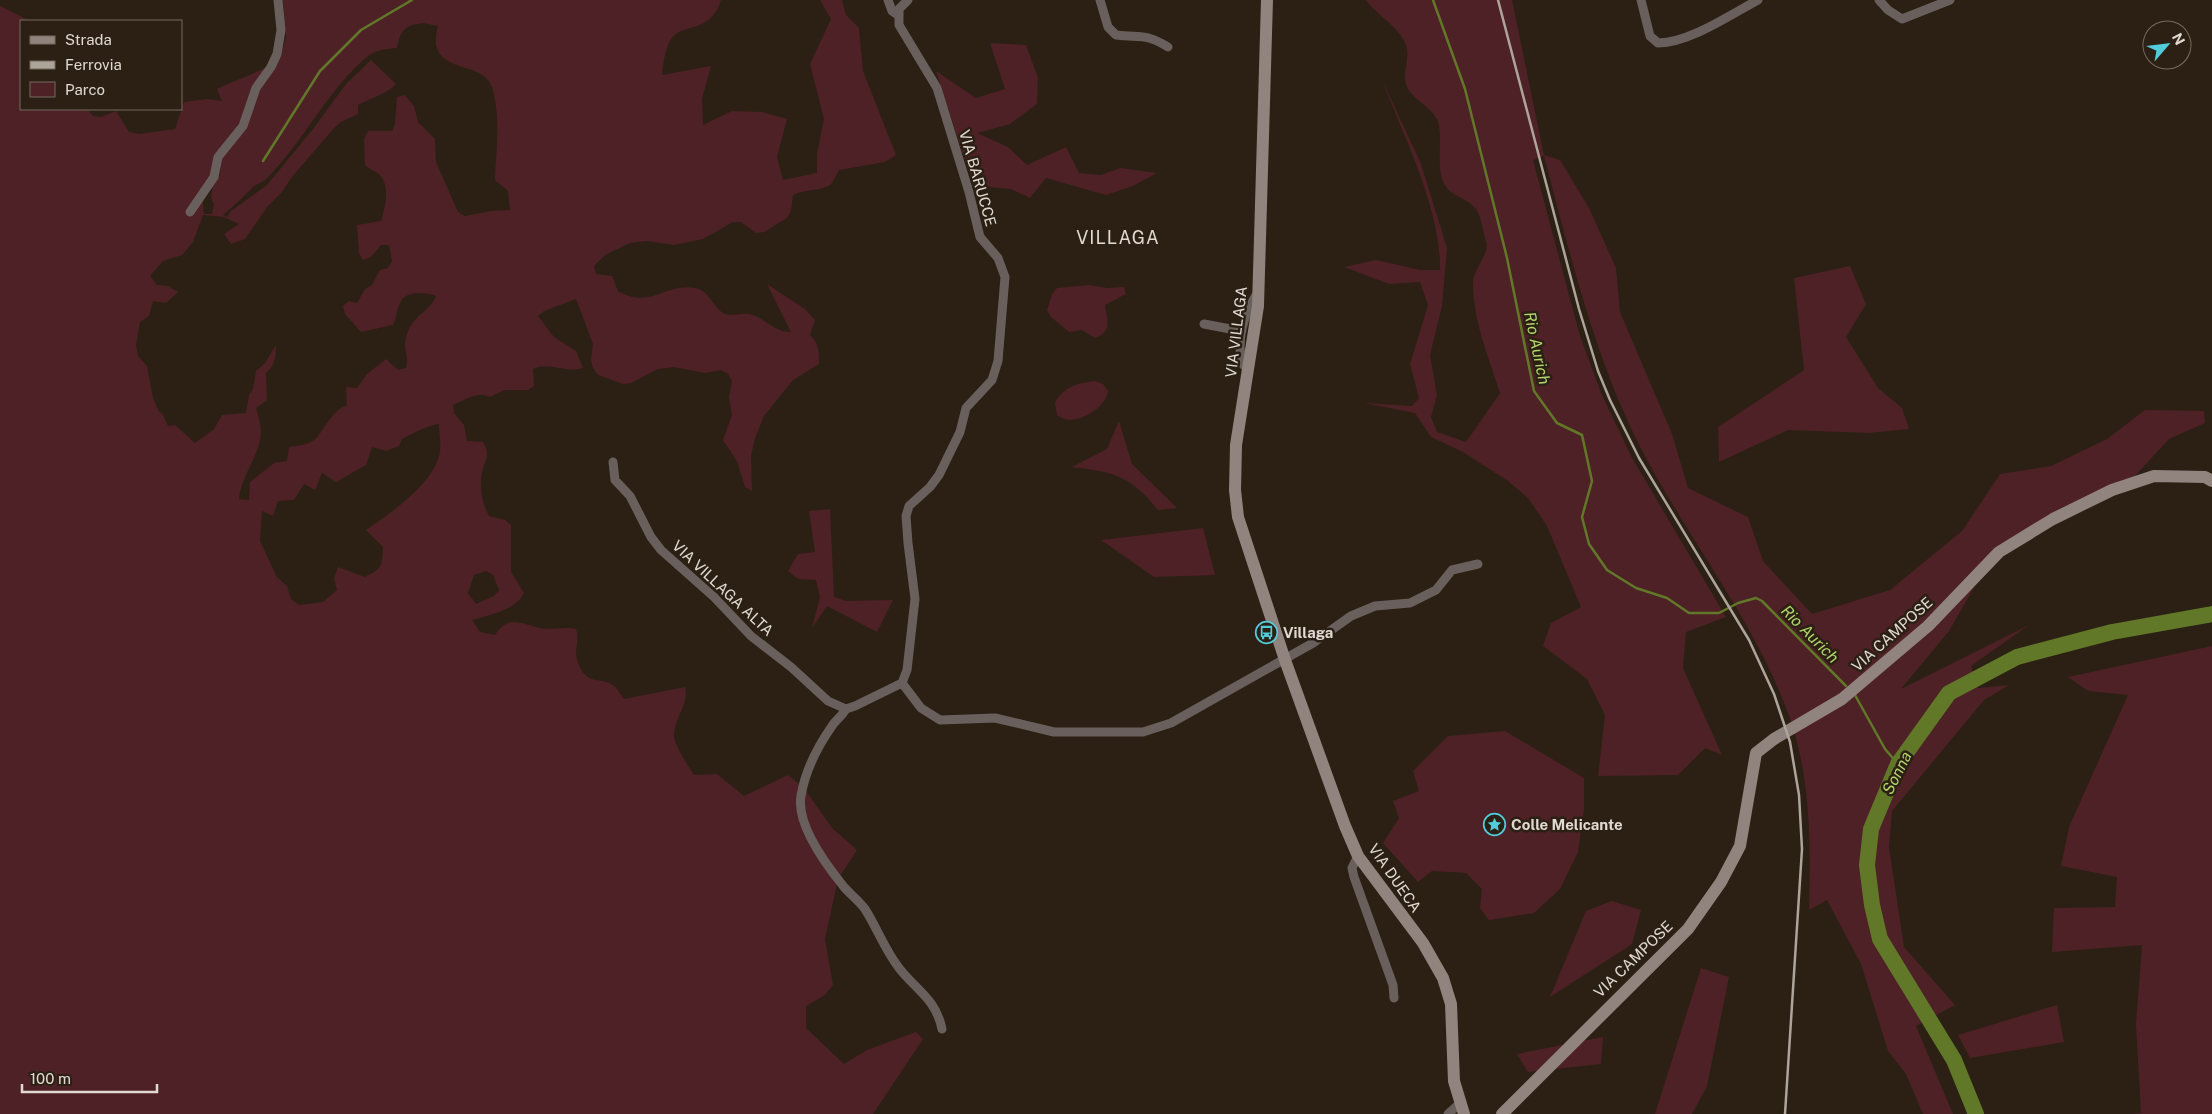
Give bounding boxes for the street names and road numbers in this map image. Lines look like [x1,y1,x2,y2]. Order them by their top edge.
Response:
street label: VIA BARUCCE [956,128,1000,228]
street label: VIA VILLAGA [1222,285,1250,379]
street label: VIA VILLAGA ALTA [669,537,777,639]
street label: VIA CAMPOSE [1848,593,1936,675]
street label: VIA DUECA [1365,841,1425,916]
street label: VIA CAMPOSE [1590,917,1676,1001]

